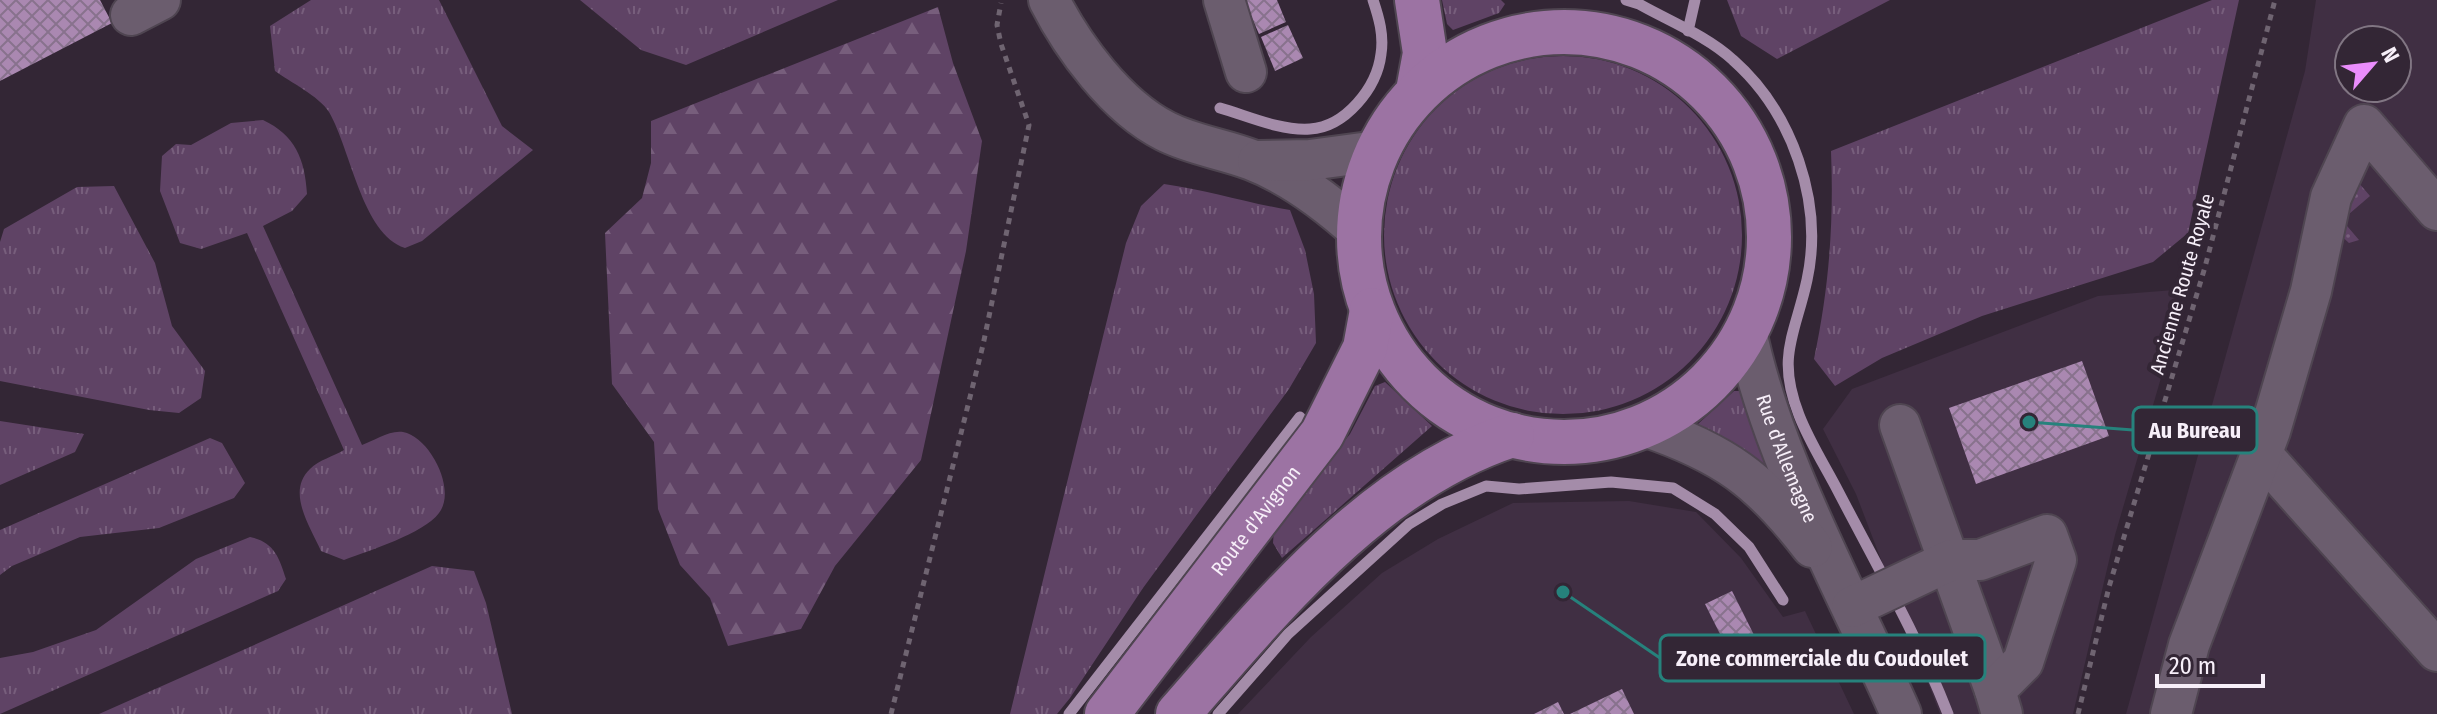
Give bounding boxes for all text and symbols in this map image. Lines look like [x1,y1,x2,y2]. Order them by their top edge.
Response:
north arrow [2333,24,2413,104]
text: N [2375,43,2405,67]
street label: Ancienne Route Royale [2145,191,2219,377]
street label: Rue d'Allemagne [1751,391,1823,526]
callout: Au Bureau [2133,407,2257,453]
text: Au Bureau [2148,417,2241,444]
street label: Route d'Avignon [1206,461,1305,580]
callout: Zone commerciale du Coudoulet [1660,635,1985,681]
scale bar [2157,638,2263,688]
text: Zone commerciale du Coudoulet [1676,645,1968,672]
text: 20 m [2169,652,2216,680]

